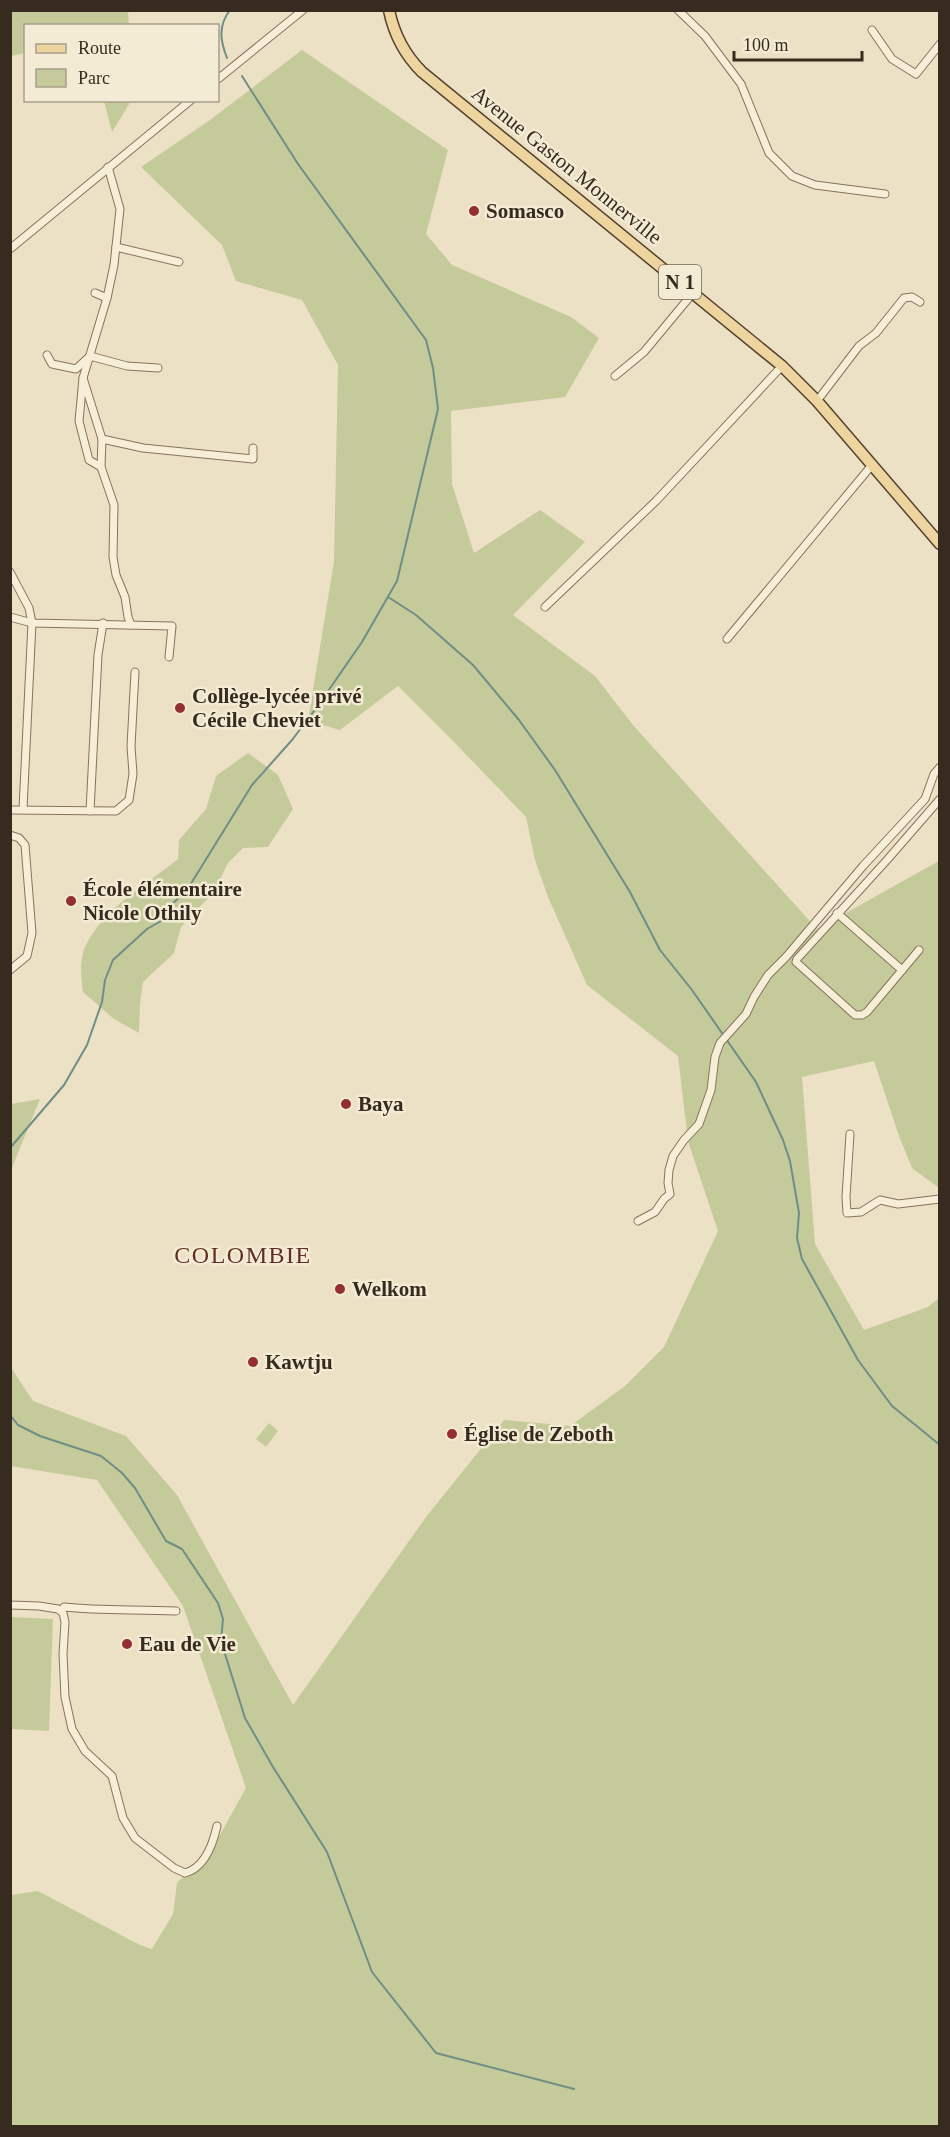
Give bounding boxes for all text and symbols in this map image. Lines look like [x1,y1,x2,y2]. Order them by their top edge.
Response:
legend [24,24,219,102]
scale bar [734,24,862,62]
text: 100 m [743,35,789,55]
text: Route [78,38,121,58]
text: Parc [78,68,110,88]
street label: Avenue Gaston Monnerville [467,81,667,249]
place label: Somasco [486,199,564,223]
marker: Somasco [467,204,481,218]
road number: N 1 [659,265,701,299]
place label: Collège-lycée privé Cécile Cheviet [192,684,362,732]
marker: Collège-lycée privé Cécile Cheviet [173,701,187,715]
place label: École élémentaire Nicole Othily [83,877,242,925]
marker: École élémentaire Nicole Othily [64,894,78,908]
place label: Baya [358,1092,404,1116]
marker: Baya [339,1097,353,1111]
district label: COLOMBIE [174,1242,312,1268]
place label: Welkom [352,1277,427,1301]
marker: Welkom [333,1282,347,1296]
place label: Kawtju [265,1350,333,1374]
marker: Kawtju [246,1355,260,1369]
place label: Église de Zeboth [464,1422,614,1446]
marker: Église de Zeboth [445,1427,459,1441]
place label: Eau de Vie [139,1632,236,1656]
marker: Eau de Vie [120,1637,134,1651]

